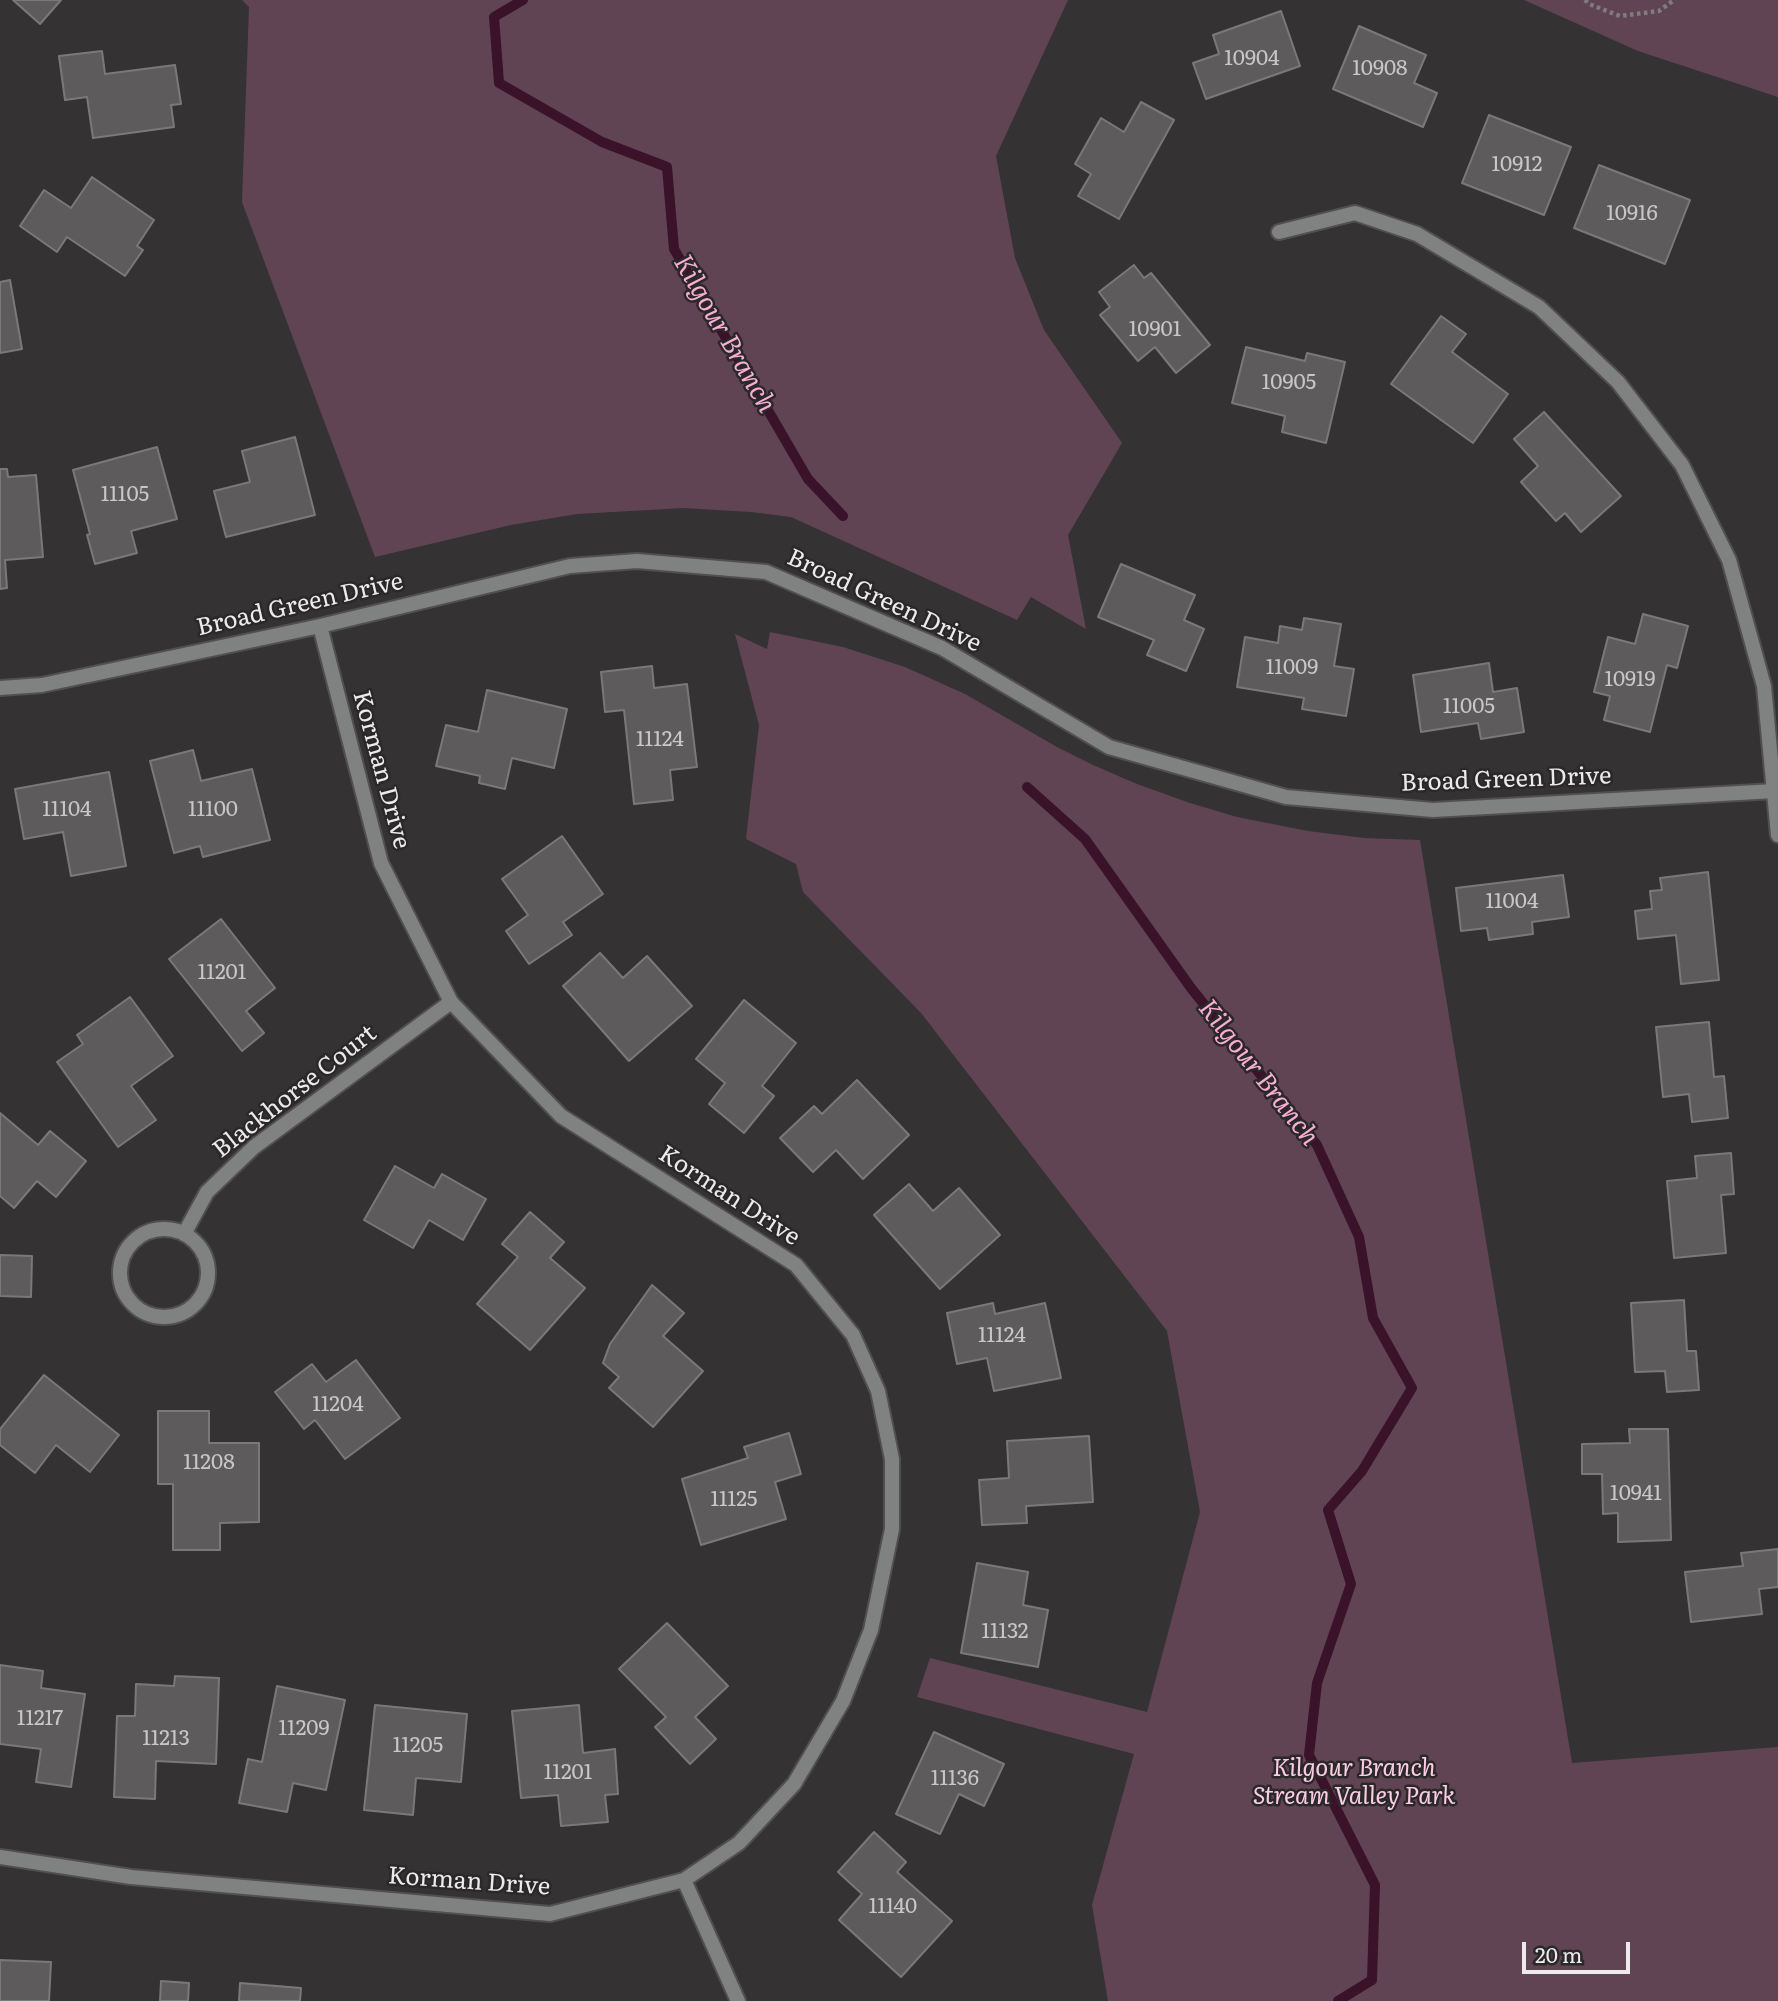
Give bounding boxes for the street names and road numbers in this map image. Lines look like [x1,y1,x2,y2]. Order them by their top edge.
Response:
street label: Broad Green Drive [782,543,986,659]
street label: Broad Green Drive [194,567,406,643]
street label: Korman Drive [346,688,416,852]
street label: Broad Green Drive [1400,762,1612,798]
street label: Blackhorse Court [208,1019,382,1165]
street label: Korman Drive [653,1140,805,1252]
street label: Korman Drive [387,1862,551,1902]

